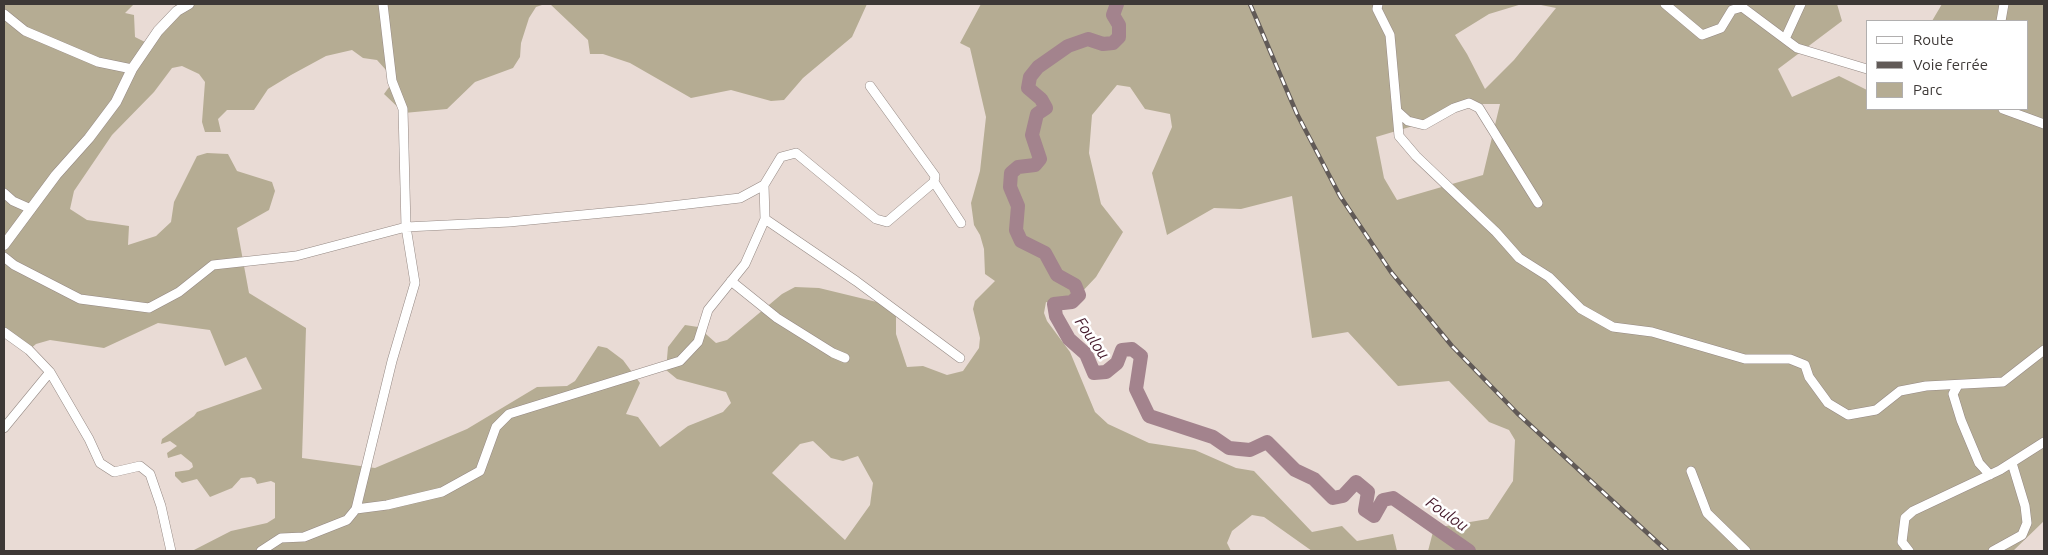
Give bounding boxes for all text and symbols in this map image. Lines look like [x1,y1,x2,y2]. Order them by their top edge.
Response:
legend [1866,20,2028,110]
text: Route [1913,31,1954,48]
text: Voie ferrée [1913,56,1988,73]
text: Parc [1913,81,1942,98]
water label: Foulou [1071,313,1113,363]
water label: Foulou [1422,493,1472,535]

